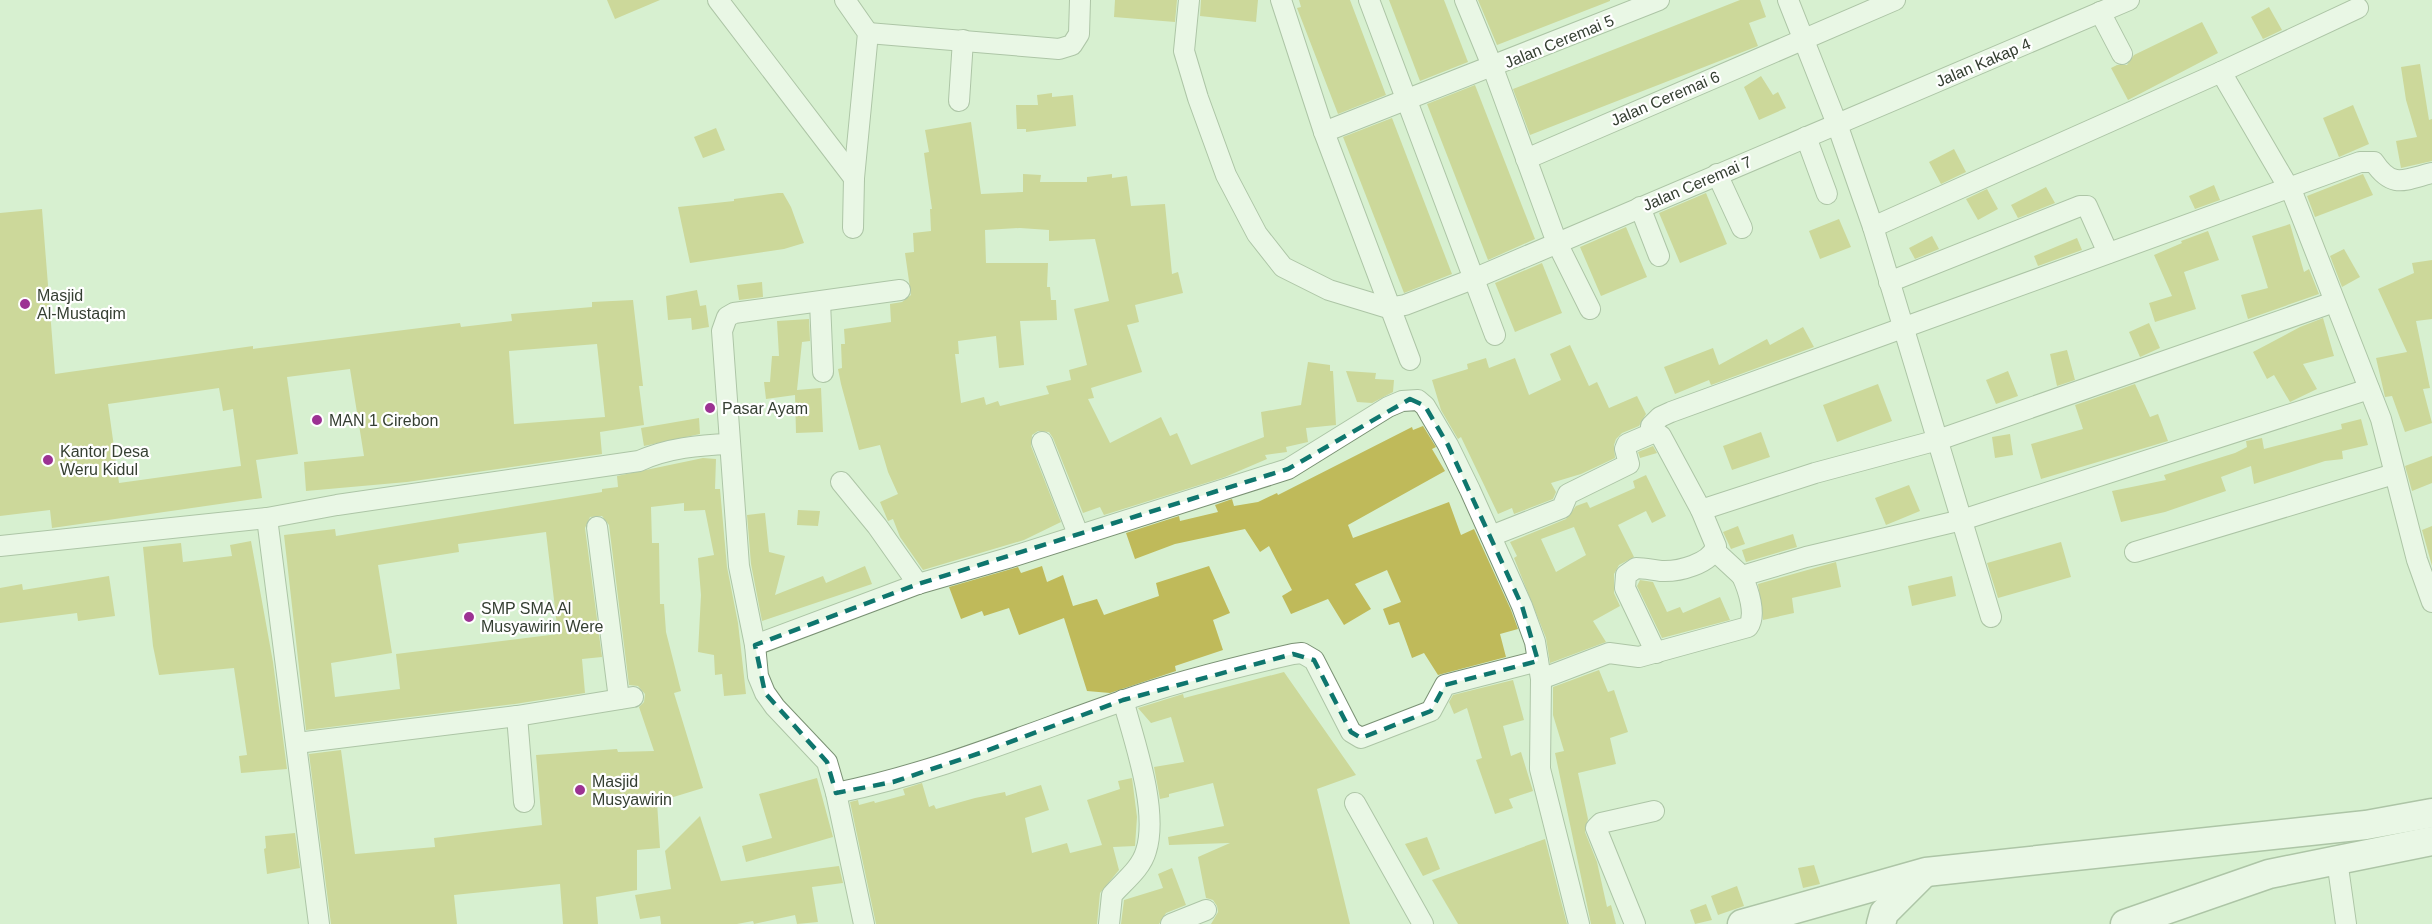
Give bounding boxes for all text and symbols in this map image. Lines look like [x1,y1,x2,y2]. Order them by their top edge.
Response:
street label: Jalan Ceremai 5 [1502,12,1616,71]
street label: Jalan Kakap 4 [1933,35,2033,90]
street label: Jalan Ceremai 6 [1608,68,1722,129]
street label: Jalan Ceremai 7 [1640,153,1754,214]
place label: Masjid Al-Mustaqim [37,287,126,322]
marker: Masjid Al-Mustaqim [18,297,32,311]
place label: Pasar Ayam [722,400,808,417]
marker: Pasar Ayam [703,401,717,415]
place label: MAN 1 Cirebon [329,412,438,429]
marker: MAN 1 Cirebon [310,413,324,427]
place label: Kantor Desa Weru Kidul [60,443,149,478]
marker: Kantor Desa Weru Kidul [41,453,55,467]
place label: SMP SMA Al Musyawirin Were [481,600,604,635]
marker: SMP SMA Al Musyawirin Were [462,610,476,624]
place label: Masjid Musyawirin [592,773,672,808]
marker: Masjid Musyawirin [573,783,587,797]

